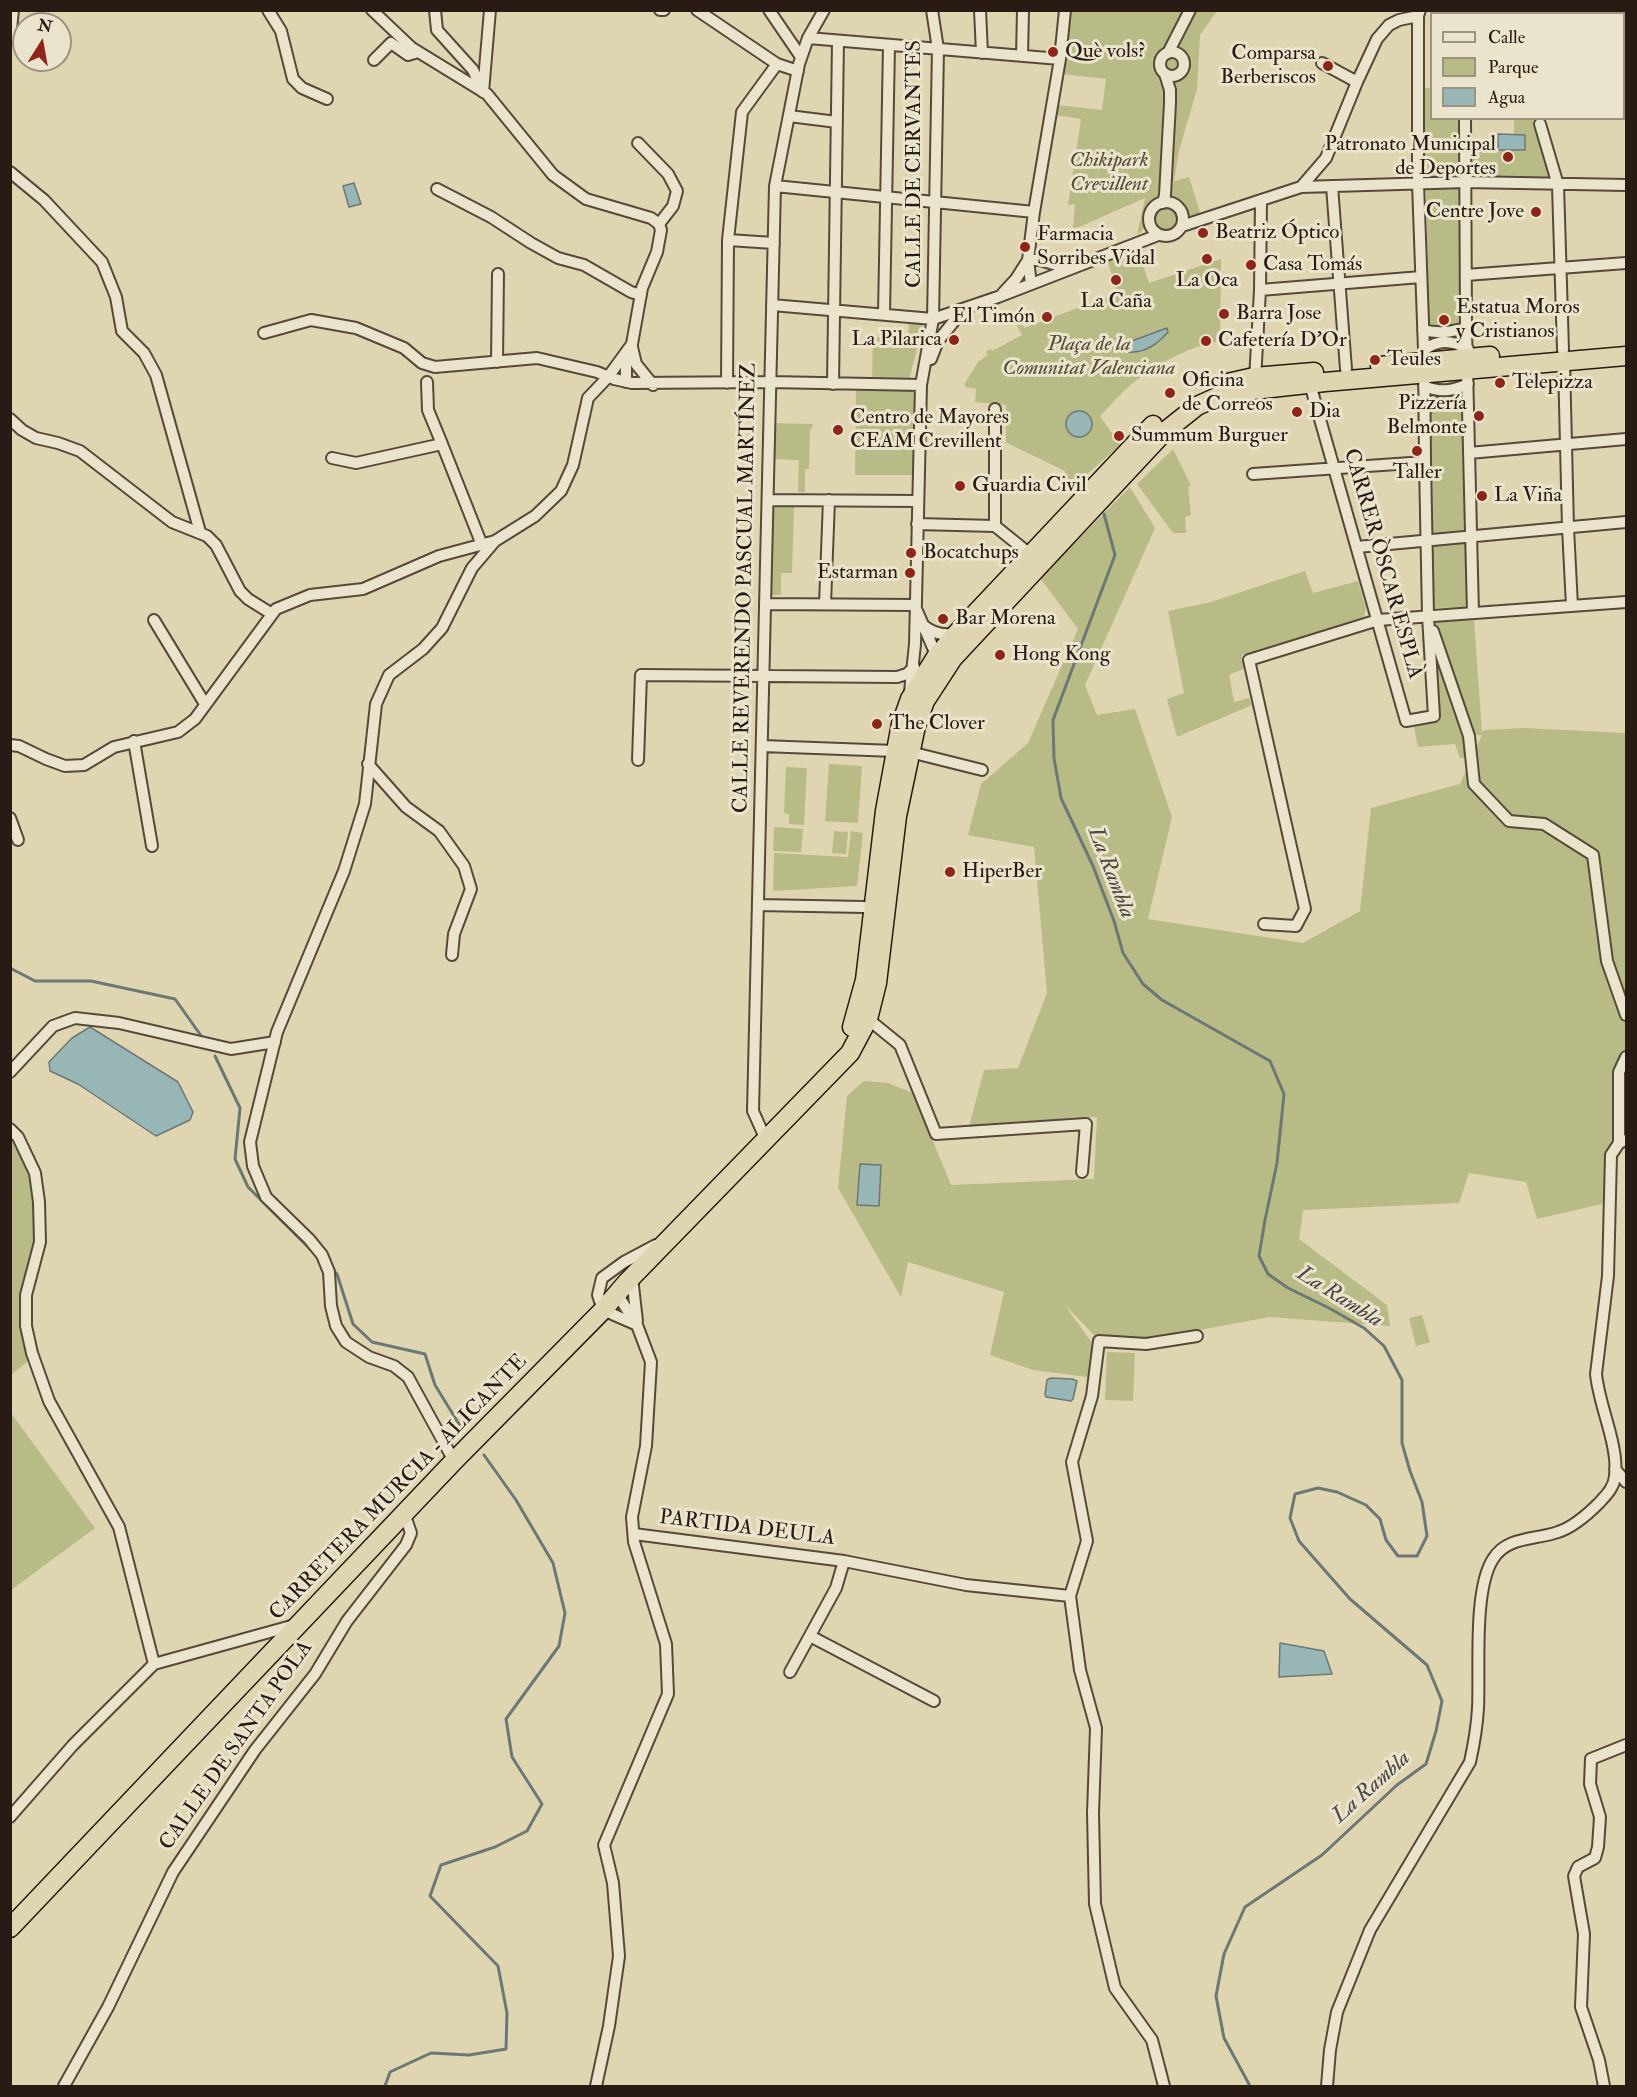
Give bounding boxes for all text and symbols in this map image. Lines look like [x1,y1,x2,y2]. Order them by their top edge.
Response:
north arrow [12,12,72,72]
legend [1430,12,1625,120]
text: N [36,15,54,37]
text: Calle [1488,26,1525,49]
place label: Què vols? [1065,39,1145,65]
street label: CALLE DE CERVANTES [902,40,928,288]
place label: Comparsa Berberiscos [1220,41,1316,91]
marker: Què vols? [1046,45,1060,59]
text: Parque [1488,56,1538,79]
marker: Comparsa Berberiscos [1321,59,1335,73]
text: Agua [1488,86,1525,109]
place label: Patronato Municipal de Deportes [1324,132,1496,182]
park label: Chikipark Crevillent [1070,148,1148,198]
marker: Patronato Municipal de Deportes [1501,150,1515,164]
place label: Centre Jove [1426,199,1524,225]
marker: Centre Jove [1529,205,1543,219]
place label: Beatriz Óptico [1215,220,1339,246]
place label: Farmacia Sorribes Vidal [1037,222,1155,272]
marker: Beatriz Óptico [1196,226,1210,240]
marker: Farmacia Sorribes Vidal [1018,240,1032,254]
marker: La Oca [1200,252,1214,266]
place label: Casa Tomás [1263,252,1362,278]
marker: Casa Tomás [1244,258,1258,272]
place label: La Oca [1176,268,1238,294]
marker: La Caña [1109,273,1123,287]
place label: La Caña [1080,289,1152,315]
place label: Estatua Moros y Cristianos [1456,295,1580,345]
place label: Barra Jose [1236,301,1321,327]
place label: El Timón [952,304,1035,330]
marker: Barra Jose [1217,307,1231,321]
marker: El Timón [1040,310,1054,324]
marker: Estatua Moros y Cristianos [1437,313,1451,327]
place label: La Pilarica [852,327,942,353]
place label: Cafetería D'Or [1218,328,1347,354]
park label: Plaça de la Comunitat Valenciana [1002,332,1176,382]
marker: La Pilarica [947,333,961,347]
marker: Cafetería D'Or [1199,334,1213,348]
place label: Teules [1387,347,1441,373]
marker: Teules [1368,353,1382,367]
street label: CALLE REVERENDO PASCUAL MARTÍNEZ [729,363,763,813]
place label: Oficina de Correos [1182,368,1273,418]
place label: Telepizza [1512,370,1593,396]
marker: Telepizza [1493,376,1507,390]
marker: Oficina de Correos [1163,386,1177,400]
place label: Pizzería Belmonte [1386,391,1467,441]
place label: Dia [1309,399,1340,425]
place label: Centro de Mayores CEAM Crevillent [850,405,1009,455]
marker: Dia [1290,405,1304,419]
marker: Pizzería Belmonte [1472,409,1486,423]
marker: Centro de Mayores CEAM Crevillent [831,423,845,437]
place label: Summum Burguer [1131,423,1288,449]
marker: Summum Burguer [1112,429,1126,443]
marker: Taller [1410,444,1424,458]
street label: CARRER ÒSCAR ESPLÀ [1337,446,1427,682]
place label: Taller [1392,460,1442,486]
place label: Guardia Civil [972,473,1087,499]
marker: Guardia Civil [953,479,967,493]
place label: La Viña [1494,483,1562,509]
marker: La Viña [1475,489,1489,503]
place label: Bocatchups [923,540,1019,566]
marker: Bocatchups [904,546,918,560]
place label: Estarman [817,560,898,586]
marker: Estarman [903,566,917,580]
place label: Bar Morena [955,606,1056,632]
marker: Bar Morena [936,612,950,626]
place label: Hong Kong [1012,642,1110,668]
marker: Hong Kong [993,648,1007,662]
place label: The Clover [889,711,985,737]
marker: The Clover [870,717,884,731]
water label: La Rambla [1080,823,1140,923]
place label: HiperBer [962,859,1042,885]
marker: HiperBer [943,865,957,879]
water label: La Rambla [1291,1261,1387,1335]
street label: CARRETERA MURCIA - ALICANTE [265,1350,533,1626]
street label: PARTIDA DEULA [658,1506,836,1552]
street label: CALLE DE SANTA POLA [155,1636,319,1856]
water label: La Rambla [1328,1746,1416,1830]

